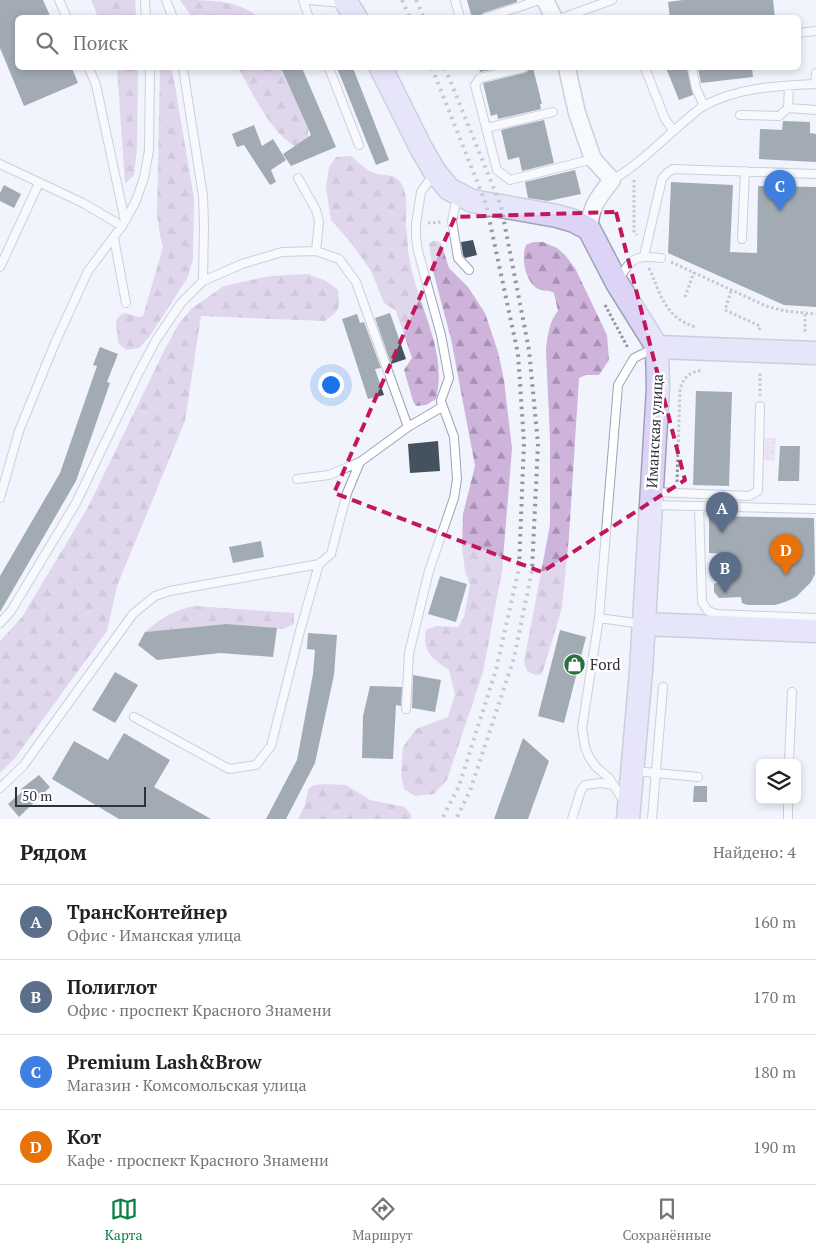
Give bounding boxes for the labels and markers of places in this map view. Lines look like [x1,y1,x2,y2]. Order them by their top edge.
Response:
pin: C [764,170,796,211]
pin: A [706,492,738,533]
pin: D [770,534,802,575]
pin: B [709,552,741,593]
shop icon: Ford [562,653,586,677]
place label: Ford [590,654,621,674]

